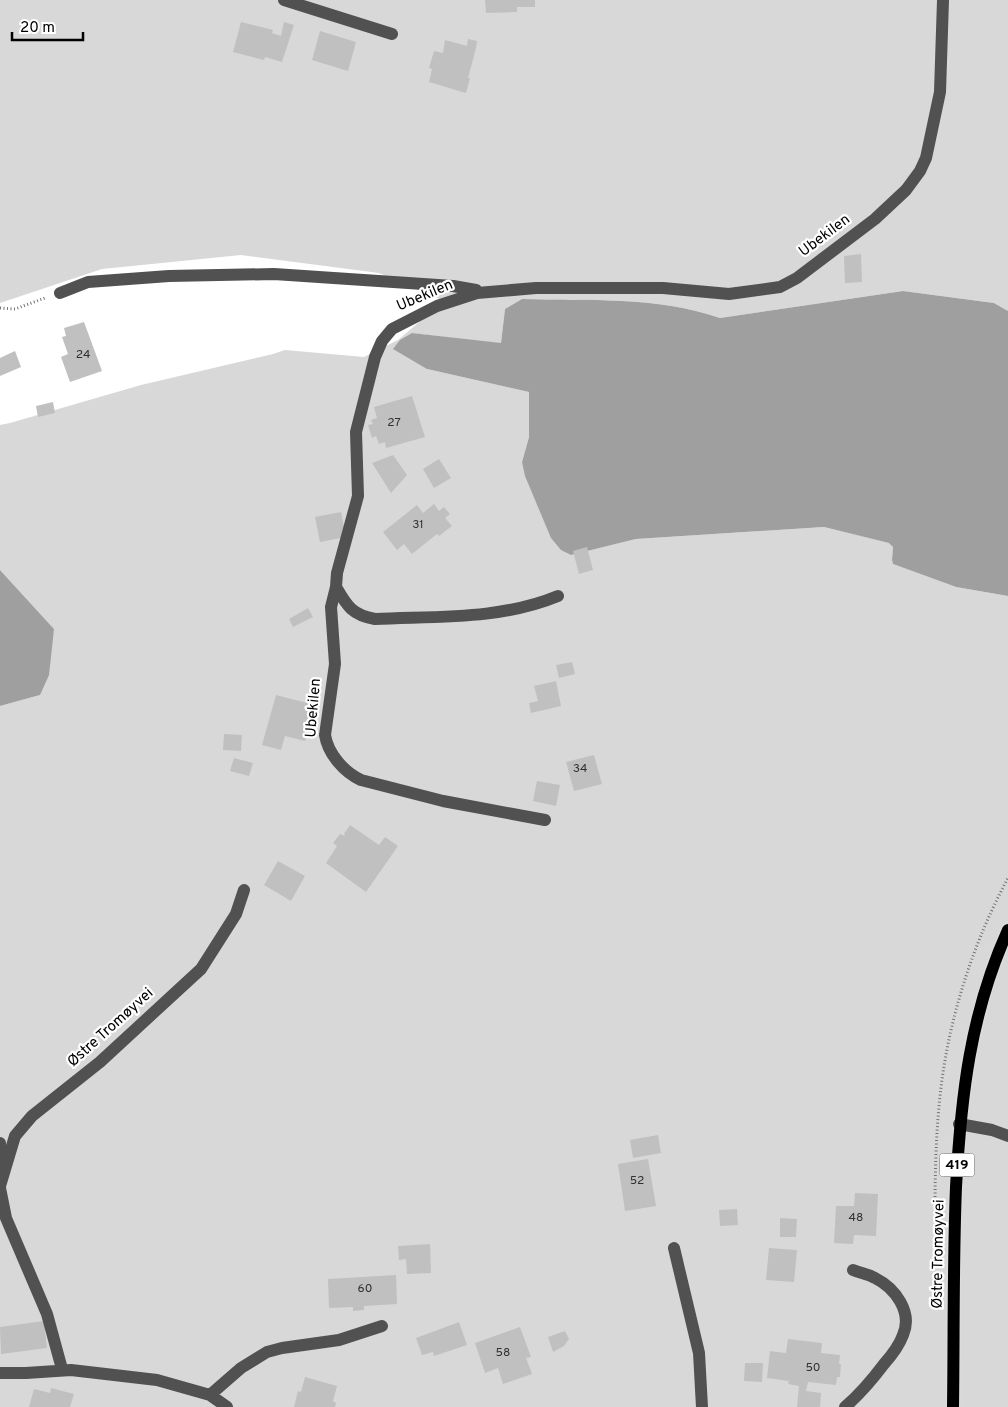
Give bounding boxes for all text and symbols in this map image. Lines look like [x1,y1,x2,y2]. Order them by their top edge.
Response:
scale bar [12,10,84,42]
text: 20 m [20,19,55,38]
street label: Ubekilen [796,211,854,261]
street label: Ubekilen [394,276,456,316]
house number: 24 [76,347,90,363]
house number: 27 [387,415,401,431]
house number: 31 [412,517,424,533]
street label: Ubekilen [302,678,326,738]
house number: 34 [573,761,587,777]
street label: Østre Tromøyvei [64,984,158,1072]
road number: 419 [940,1154,974,1176]
house number: 52 [630,1173,644,1189]
street label: Østre Tromøyvei [929,1199,949,1309]
house number: 48 [849,1210,863,1226]
house number: 60 [358,1281,372,1297]
house number: 58 [496,1345,510,1361]
house number: 50 [805,1360,821,1376]

